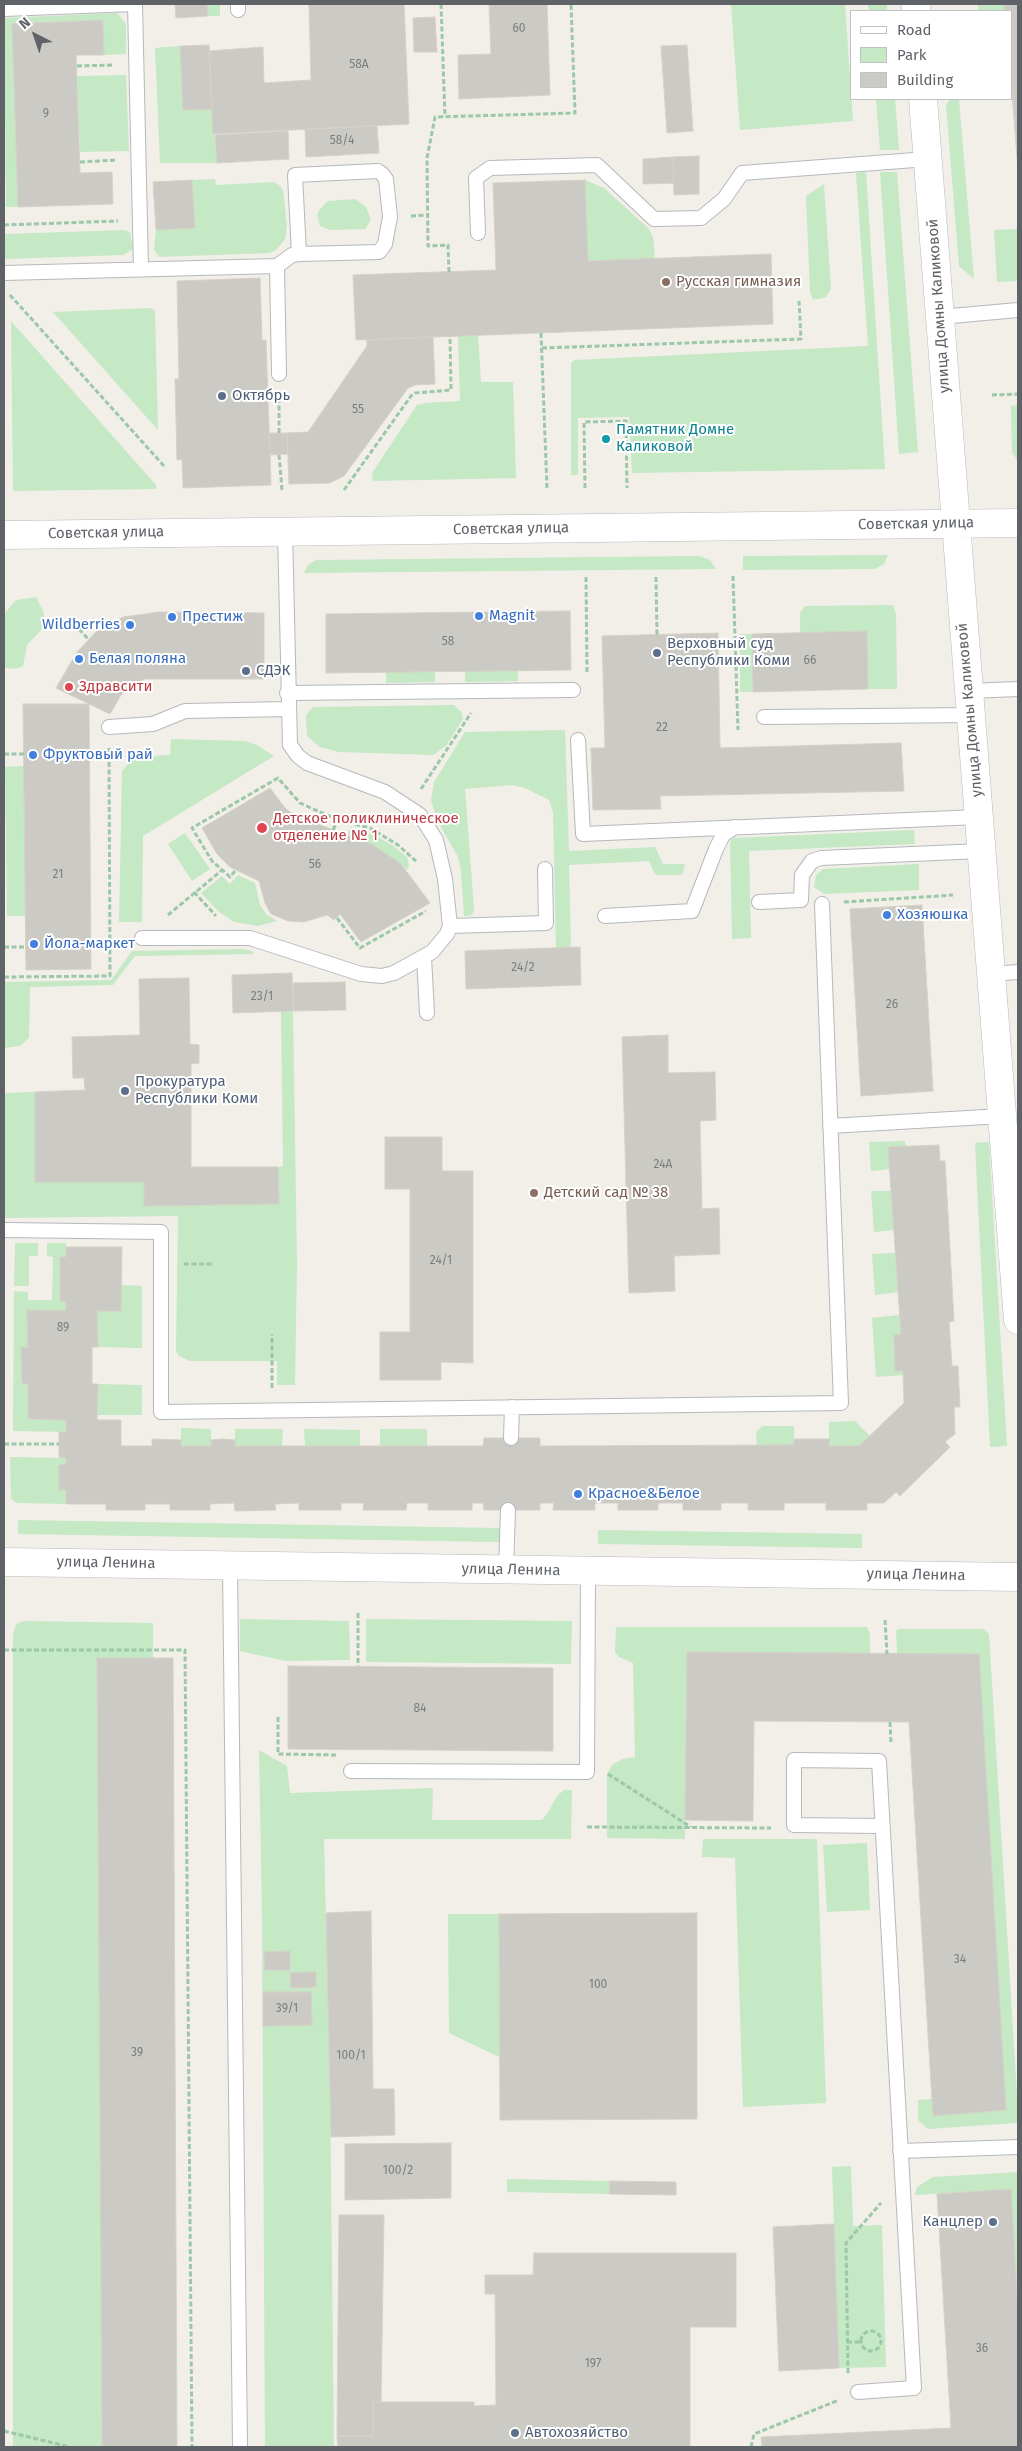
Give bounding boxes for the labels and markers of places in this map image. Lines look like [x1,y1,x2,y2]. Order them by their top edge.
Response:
place label: Русская гимназия [676,273,801,291]
marker: Русская гимназия [660,276,672,288]
place label: Октябрь [232,387,290,405]
marker: Октябрь [216,390,228,402]
place label: Памятник Домне Каликовой [616,421,734,456]
marker: Памятник Домне Каликовой [600,433,612,445]
place label: Magnit [489,607,535,625]
place label: Престиж [182,608,243,626]
marker: Magnit [473,610,485,622]
marker: Престиж [166,611,178,623]
place label: Wildberries [42,616,120,634]
marker: Wildberries [124,619,136,631]
place label: Верховный суд Республики Коми [667,635,790,670]
marker: Верховный суд Республики Коми [651,647,663,659]
place label: Белая поляна [89,650,186,668]
marker: Белая поляна [73,653,85,665]
place label: СДЭК [256,662,290,680]
marker: СДЭК [240,665,252,677]
place label: Здравсити [79,678,152,696]
marker: Здравсити [63,681,75,693]
place label: Фруктовый рай [43,746,153,764]
marker: Фруктовый рай [27,749,39,761]
place label: Детское поликлиническое отделение № 1 [273,810,459,845]
marker: Детское поликлиническое отделение № 1 [255,821,269,835]
place label: Хозяюшка [897,906,968,924]
marker: Хозяюшка [881,909,893,921]
place label: Йола-маркет [44,935,135,953]
marker: Йола-маркет [28,938,40,950]
place label: Прокуратура Республики Коми [135,1073,258,1108]
marker: Прокуратура Республики Коми [119,1085,131,1097]
place label: Детский сад № 38 [544,1184,668,1202]
marker: Детский сад № 38 [528,1187,540,1199]
place label: Красное&Белое [588,1485,700,1503]
marker: Красное&Белое [572,1488,584,1500]
place label: Канцлер [923,2213,983,2231]
marker: Канцлер [987,2216,999,2228]
place label: Автохозяйство [525,2424,628,2442]
marker: Автохозяйство [509,2427,521,2439]

